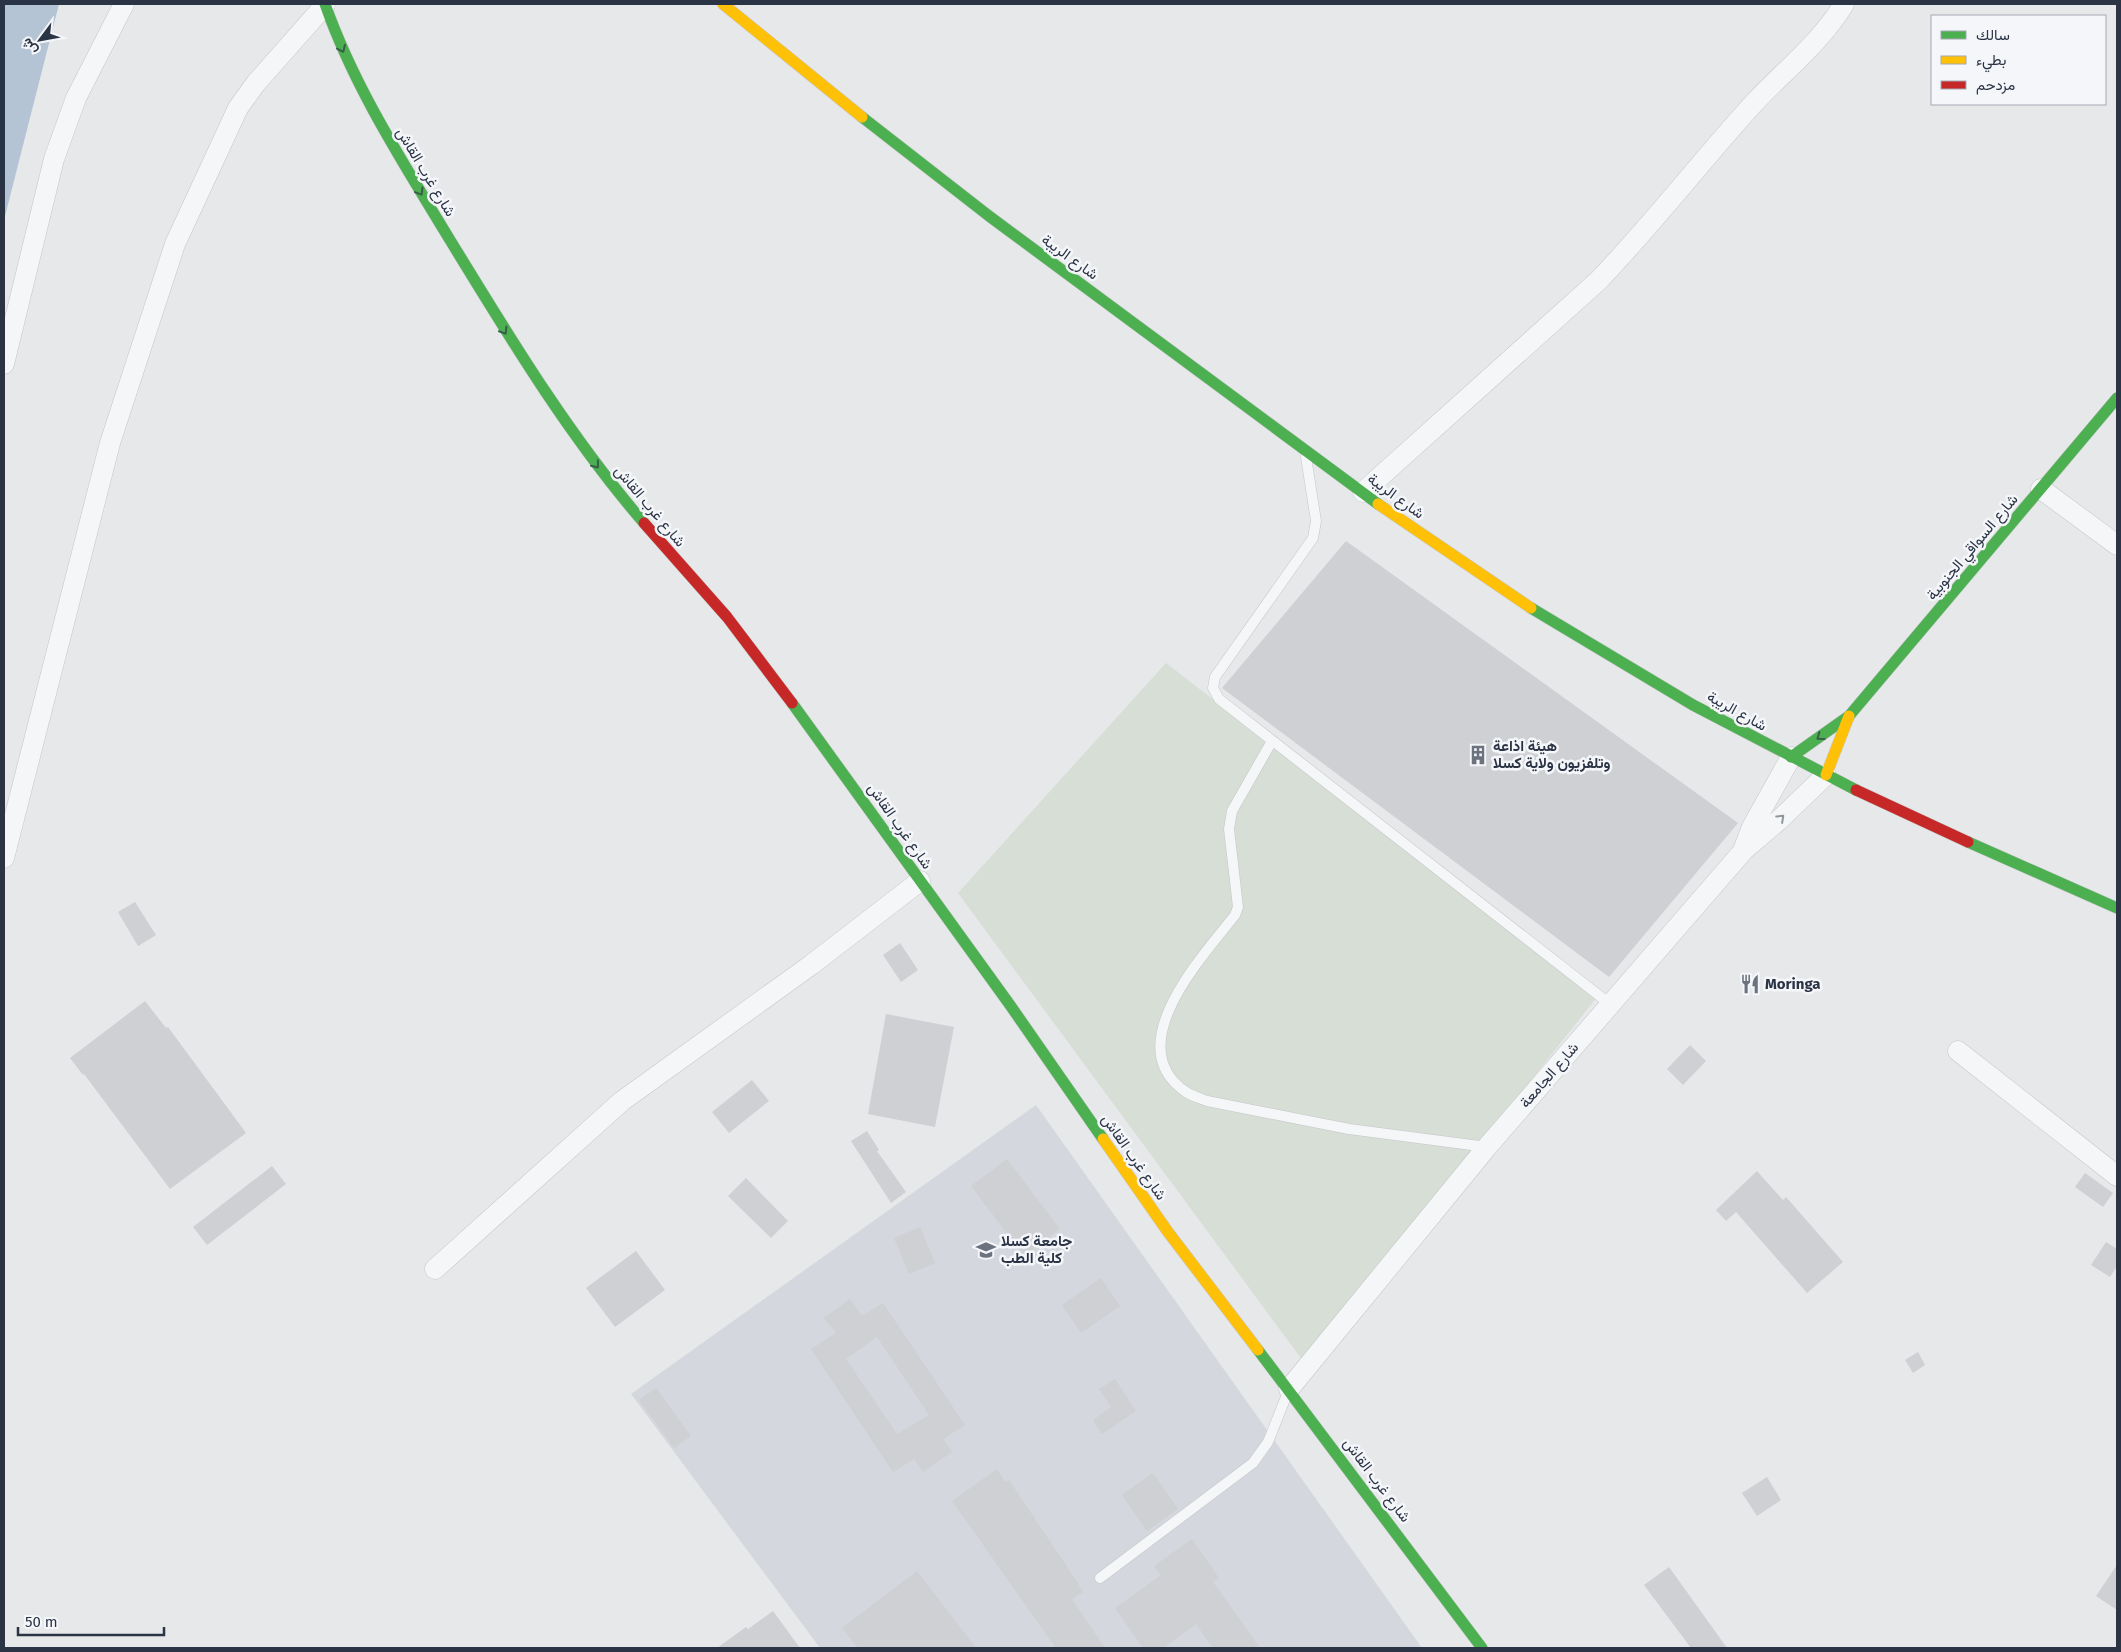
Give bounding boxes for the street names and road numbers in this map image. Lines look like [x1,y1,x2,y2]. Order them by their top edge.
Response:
street label: شارع غرب القاش [391,124,460,221]
street label: شارع الريبة [1037,231,1102,285]
street label: شارع غرب القاش [609,462,689,552]
street label: شارع الريبة [1363,470,1428,524]
street label: شارع السواقي الجنوبية [1922,490,2025,606]
street label: شارع الريبة [1703,687,1770,737]
street label: شارع غرب القاش [862,780,936,874]
street label: شارع الجامعة [1516,1039,1584,1113]
street label: شارع غرب القاش [1096,1111,1170,1205]
street label: شارع غرب القاش [1338,1434,1415,1527]

